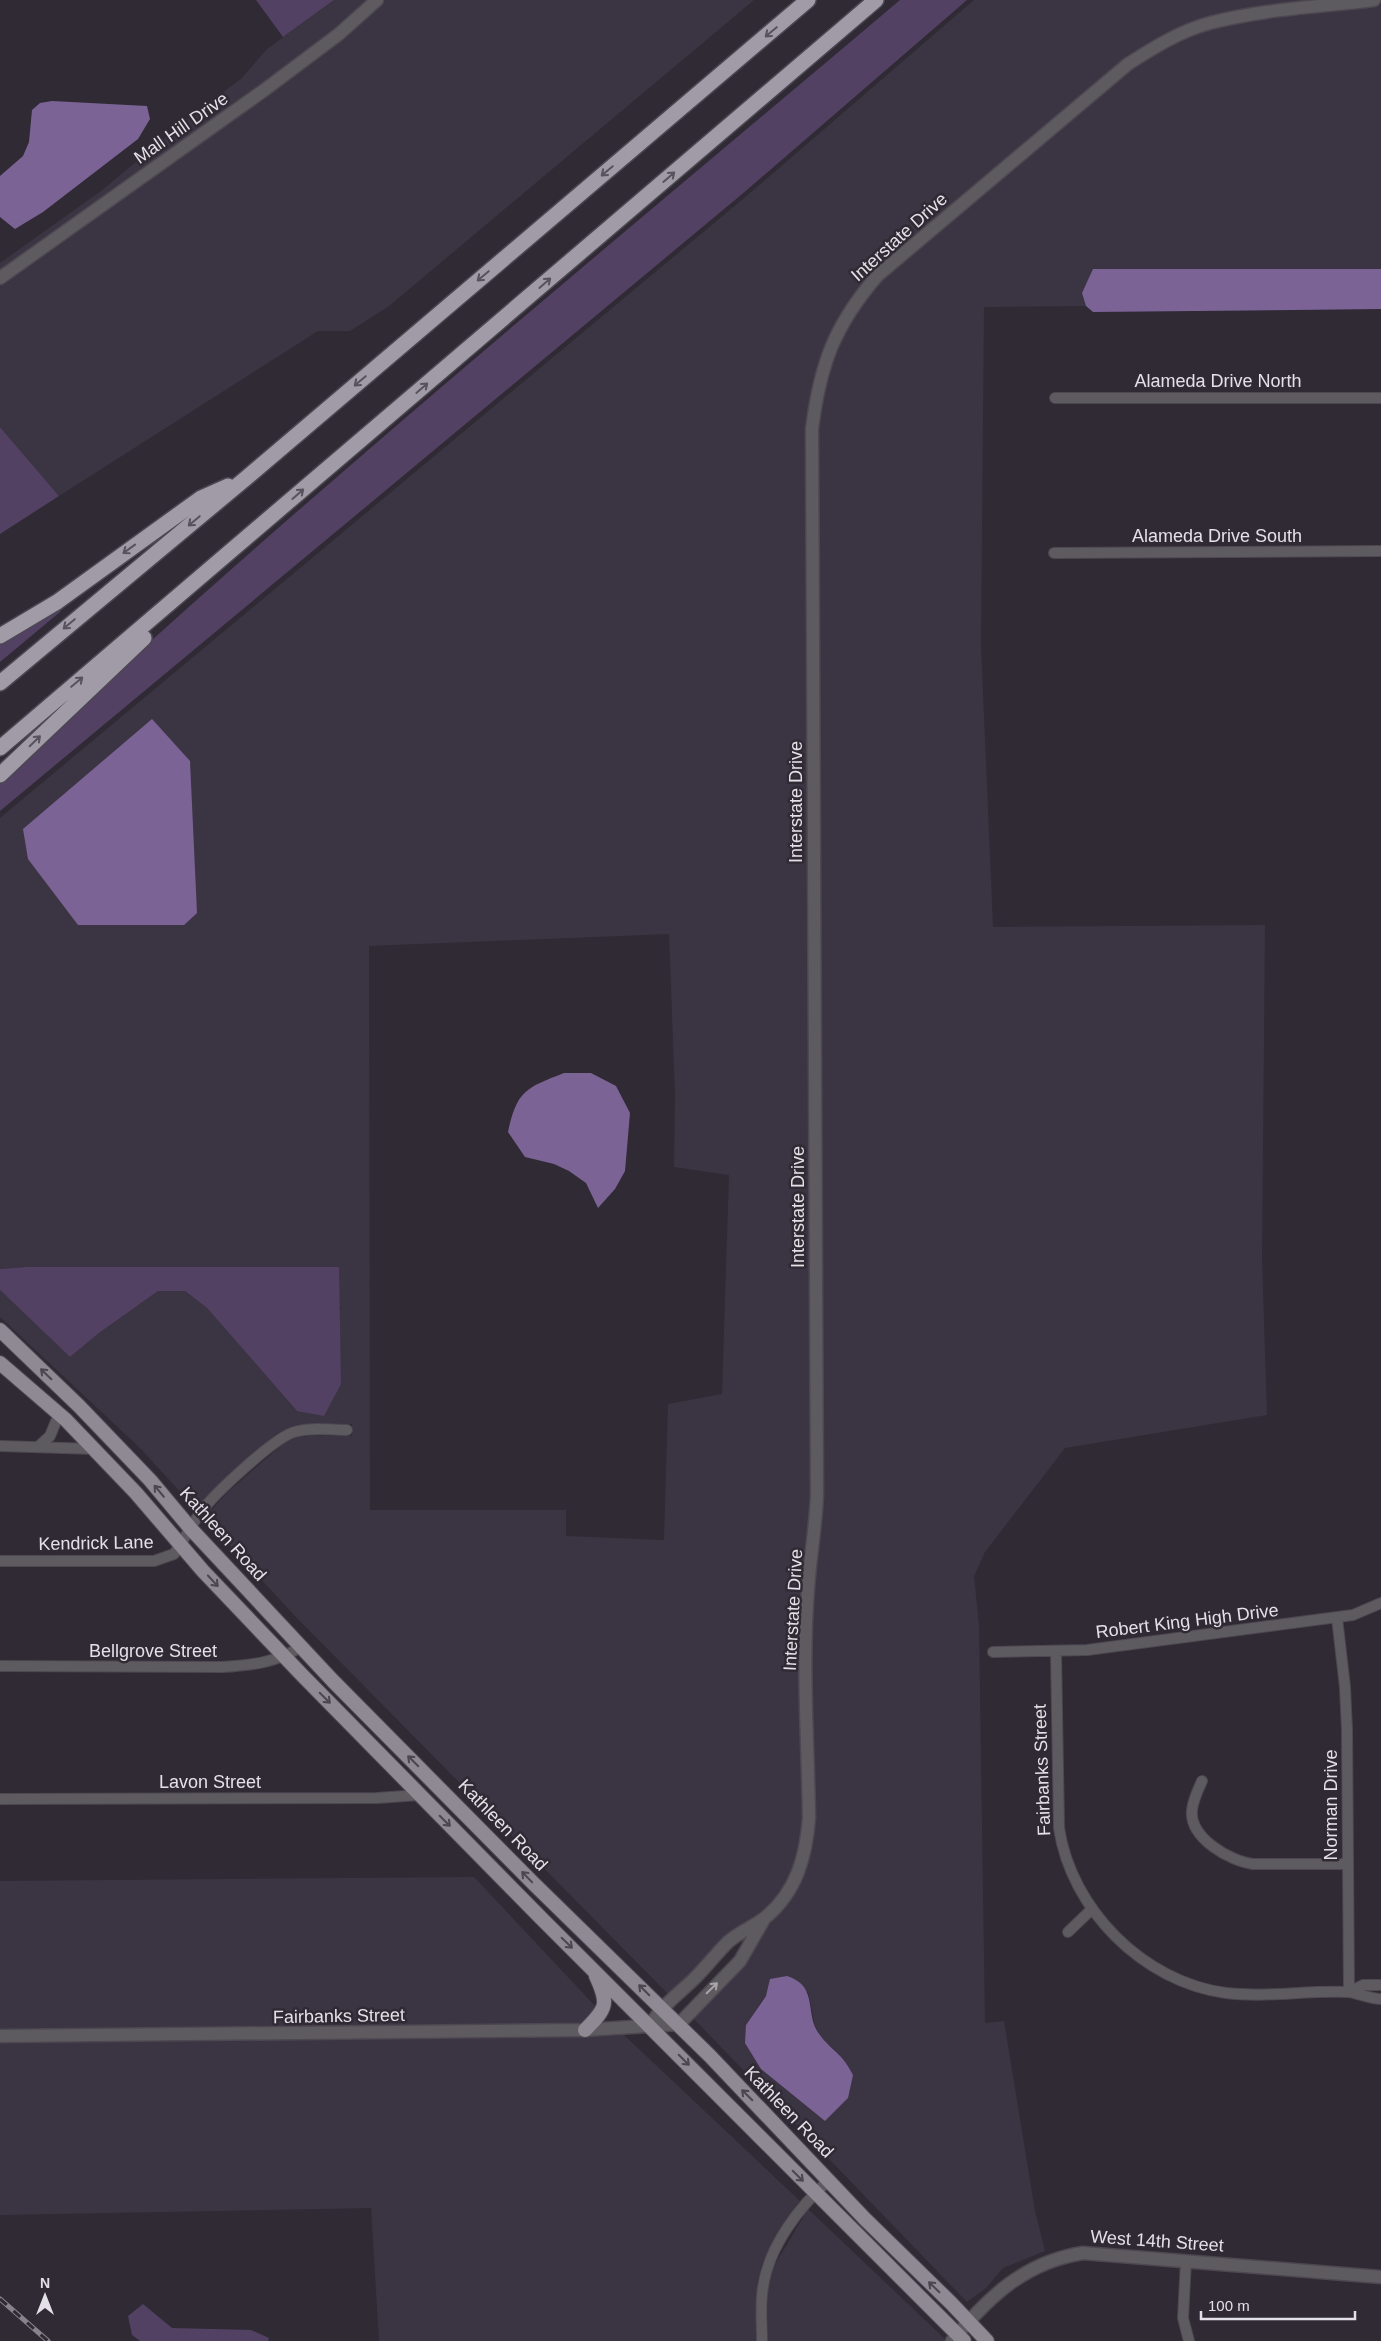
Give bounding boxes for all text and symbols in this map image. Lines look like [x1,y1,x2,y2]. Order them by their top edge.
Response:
one-way arrow [765,26,778,37]
street label: Mall Hill Drive [130,88,232,168]
one-way arrow [601,165,614,176]
one-way arrow [662,171,675,183]
street label: Interstate Drive [847,189,951,285]
one-way arrow [477,270,490,282]
one-way arrow [539,277,552,288]
street label: Alameda Drive North [1134,371,1302,391]
one-way arrow [353,376,366,387]
one-way arrow [415,383,428,394]
one-way arrow [292,488,305,500]
one-way arrow [188,515,201,526]
street label: Alameda Drive South [1132,526,1302,546]
one-way arrow [123,544,136,555]
one-way arrow [62,619,75,630]
one-way arrow [70,677,83,688]
one-way arrow [29,735,42,747]
street label: Interstate Drive [786,741,806,863]
street label: Interstate Drive [788,1146,808,1268]
one-way arrow [41,1369,53,1381]
street label: Kathleen Road [176,1483,270,1585]
one-way arrow [154,1485,165,1498]
street label: Kendrick Lane [38,1532,154,1554]
street label: Interstate Drive [780,1549,806,1671]
one-way arrow [207,1575,219,1587]
street label: Robert King High Drive [1094,1600,1280,1642]
street label: Bellgrove Street [89,1641,217,1661]
one-way arrow [319,1692,331,1705]
street label: Fairbanks Street [1030,1704,1054,1836]
street label: Norman Drive [1321,1749,1341,1861]
one-way arrow [408,1755,420,1767]
street label: Lavon Street [159,1772,261,1792]
street label: Kathleen Road [454,1775,552,1875]
one-way arrow [439,1815,452,1827]
one-way arrow [521,1870,533,1883]
one-way arrow [560,1937,573,1949]
one-way arrow [706,1982,718,1995]
one-way arrow [638,1984,650,1996]
street label: Fairbanks Street [273,2005,405,2027]
one-way arrow [678,2053,690,2065]
street label: Kathleen Road [740,2062,838,2162]
one-way arrow [741,2089,753,2102]
one-way arrow [792,2169,804,2182]
street label: West 14th Street [1090,2226,1224,2256]
north arrow [20,2271,70,2321]
text: N [40,2275,50,2291]
one-way arrow [928,2280,940,2293]
scale bar [1201,2288,1355,2320]
text: 100 m [1208,2297,1250,2314]

